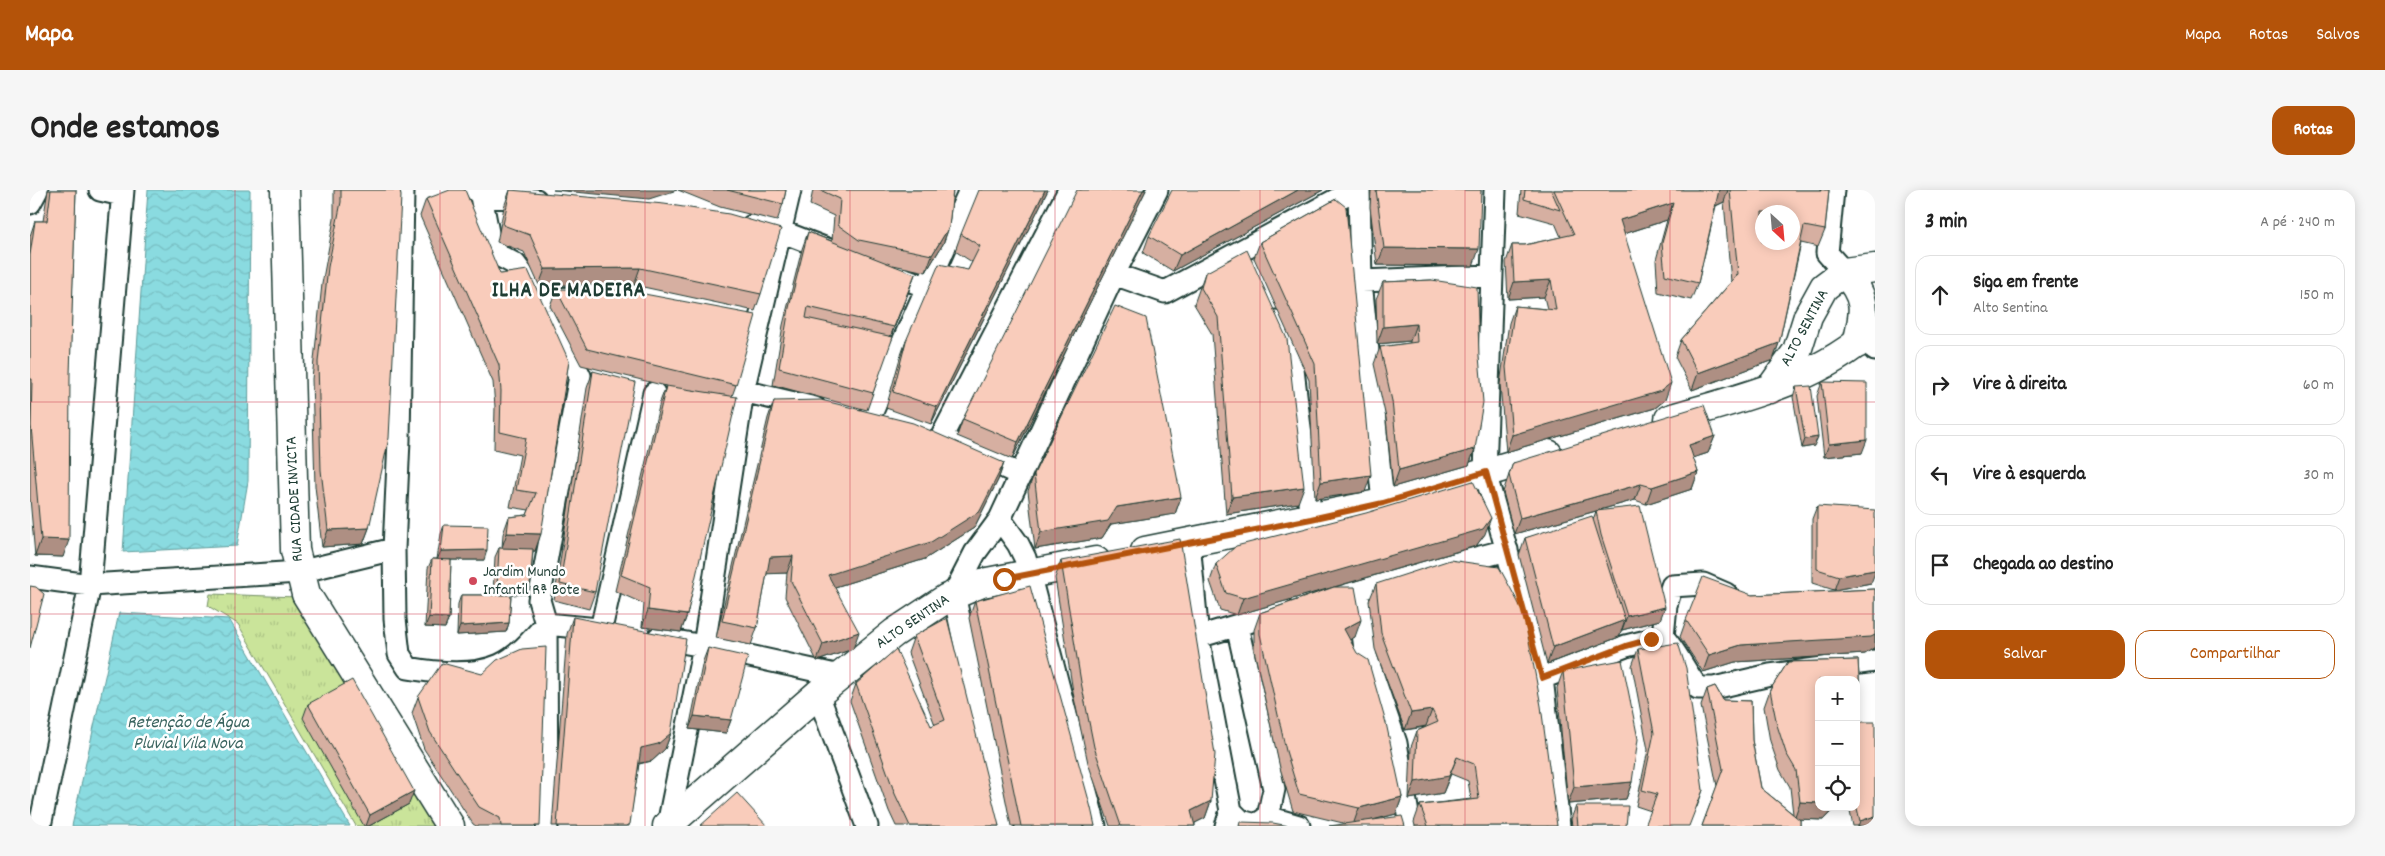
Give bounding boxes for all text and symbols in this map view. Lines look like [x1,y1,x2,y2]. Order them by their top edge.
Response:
text: Mapa [25,18,73,52]
text: Mapa [2185,23,2221,48]
text: Rotas [2249,23,2288,48]
text: Salvos [2316,23,2360,48]
text: Onde estamos [30,105,220,155]
button: Rotas [2272,106,2355,155]
north arrow [1755,205,1800,250]
text: 3 min [1925,208,1967,238]
text: A pé · 240 m [2260,211,2335,234]
text: Siga em frente [1973,270,2078,297]
district label: ILHA DE MADEIRA [492,277,646,307]
icon: ahead [1926,281,1954,309]
text: 150 m [2300,284,2334,307]
street label: ALTO SENTINA [1775,285,1835,371]
text: Alto Sentina [1973,297,2047,320]
icon: right [1926,371,1954,399]
text: Vire à direita [1973,372,2066,399]
text: 60 m [2303,374,2334,397]
street label: RUA CIDADE INVICTA [280,435,310,562]
icon: left [1926,461,1954,489]
text: Vire à esquerda [1973,462,2085,489]
text: 30 m [2304,464,2334,487]
icon: arrive [1926,551,1954,579]
text: Chegada ao destino [1973,552,2114,579]
place label: Jardim Mundo Infantil Rª Bote [483,561,579,602]
route start [993,568,1016,591]
marker: Jardim Mundo Infantil Rª Bote [467,575,479,587]
street label: ALTO SENTINA [871,589,955,655]
route end [1640,628,1663,651]
button: Salvar [1925,630,2125,679]
button: Compartilhar [2135,630,2335,679]
map controls [1815,676,1860,811]
button: + [1815,676,1860,721]
water label: Retenção de Água Pluvial Vila Nova [127,711,250,757]
button: − [1815,721,1860,766]
button: locate [1815,766,1860,811]

